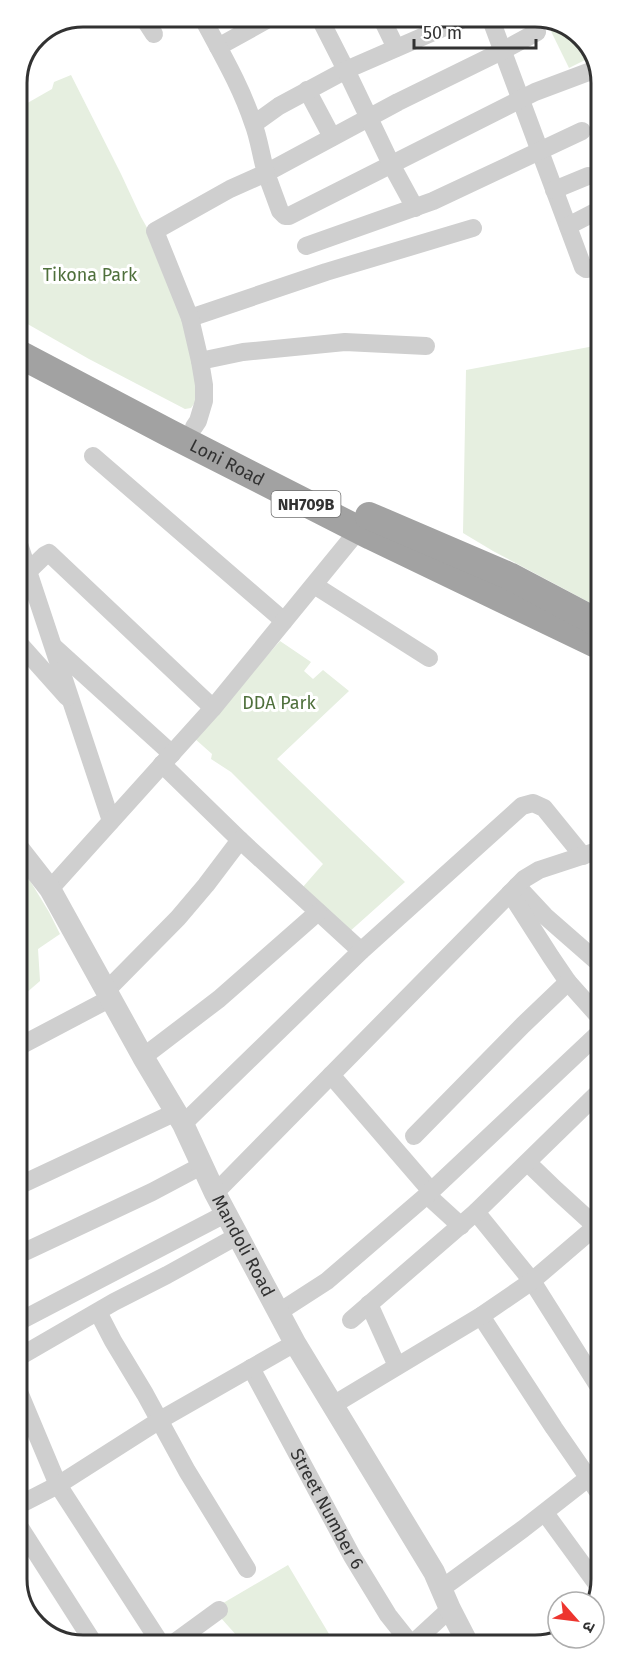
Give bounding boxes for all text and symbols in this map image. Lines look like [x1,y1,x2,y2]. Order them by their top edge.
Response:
scale bar [414,12,536,50]
text: 50 m [423,22,462,44]
park label: Tikona Park [43,264,138,286]
street label: Loni Road [186,434,268,491]
road number: NH709B [272,491,340,517]
park label: DDA Park [242,692,317,714]
street label: Mandoli Road [207,1191,279,1301]
street label: Street Number 6 [285,1445,368,1573]
north arrow [546,1590,606,1650]
text: उ [578,1618,599,1636]

